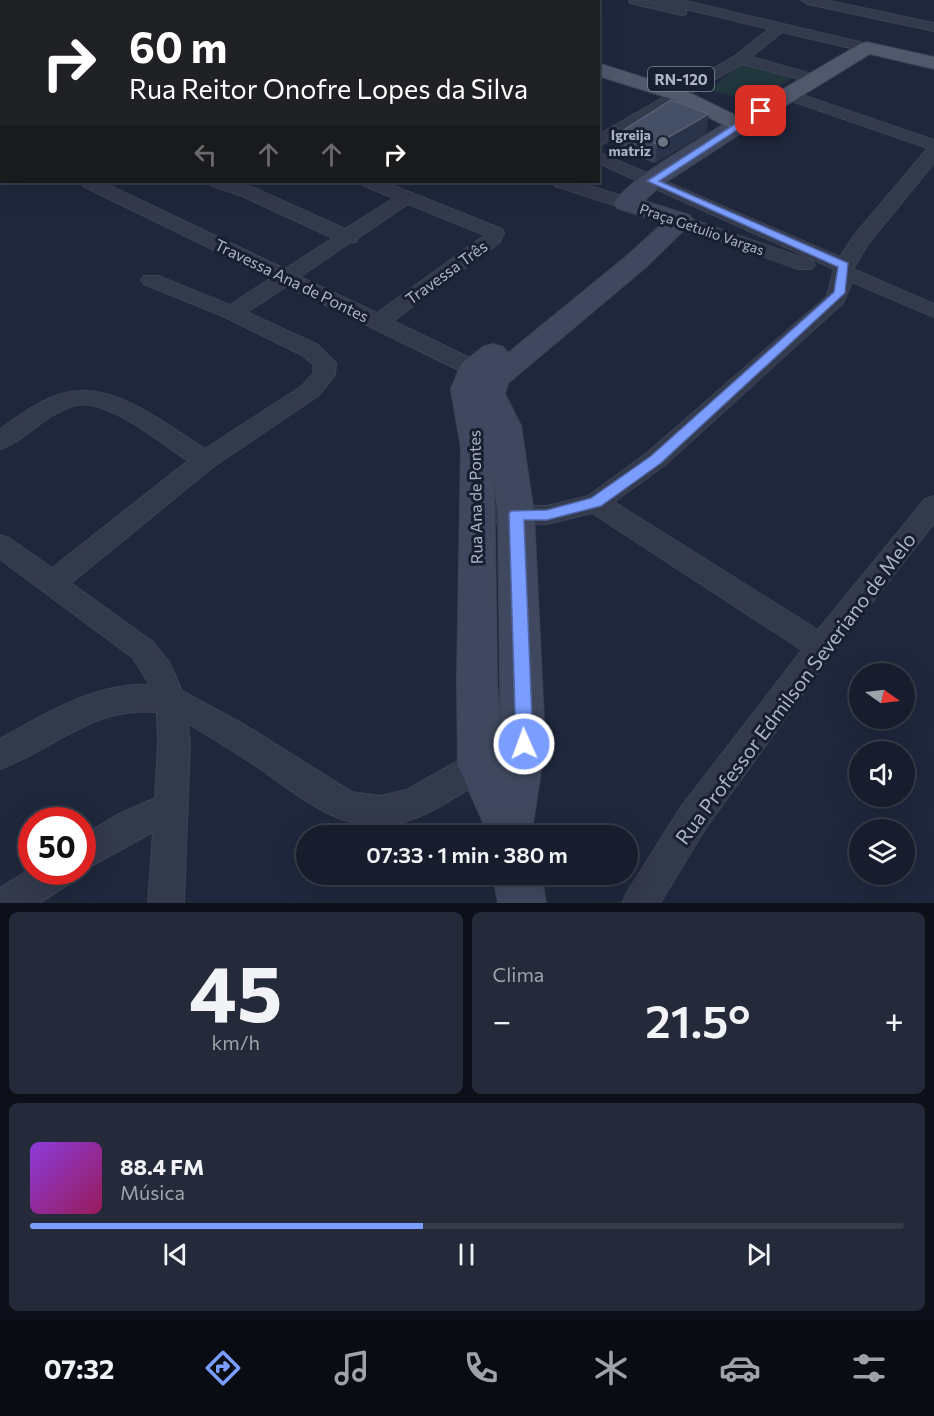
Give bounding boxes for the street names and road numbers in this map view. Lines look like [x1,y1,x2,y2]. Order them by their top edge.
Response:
road number: RN-120 [648,67,714,91]
street label: Praça Getulio Vargas [637,200,767,258]
street label: Travessa Ana de Pontes [212,234,372,326]
street label: Travessa Três [401,236,491,308]
street label: Rua Ana de Pontes [464,430,486,564]
street label: Rua Professor Edmilson Severiano de Melo [670,527,920,849]

